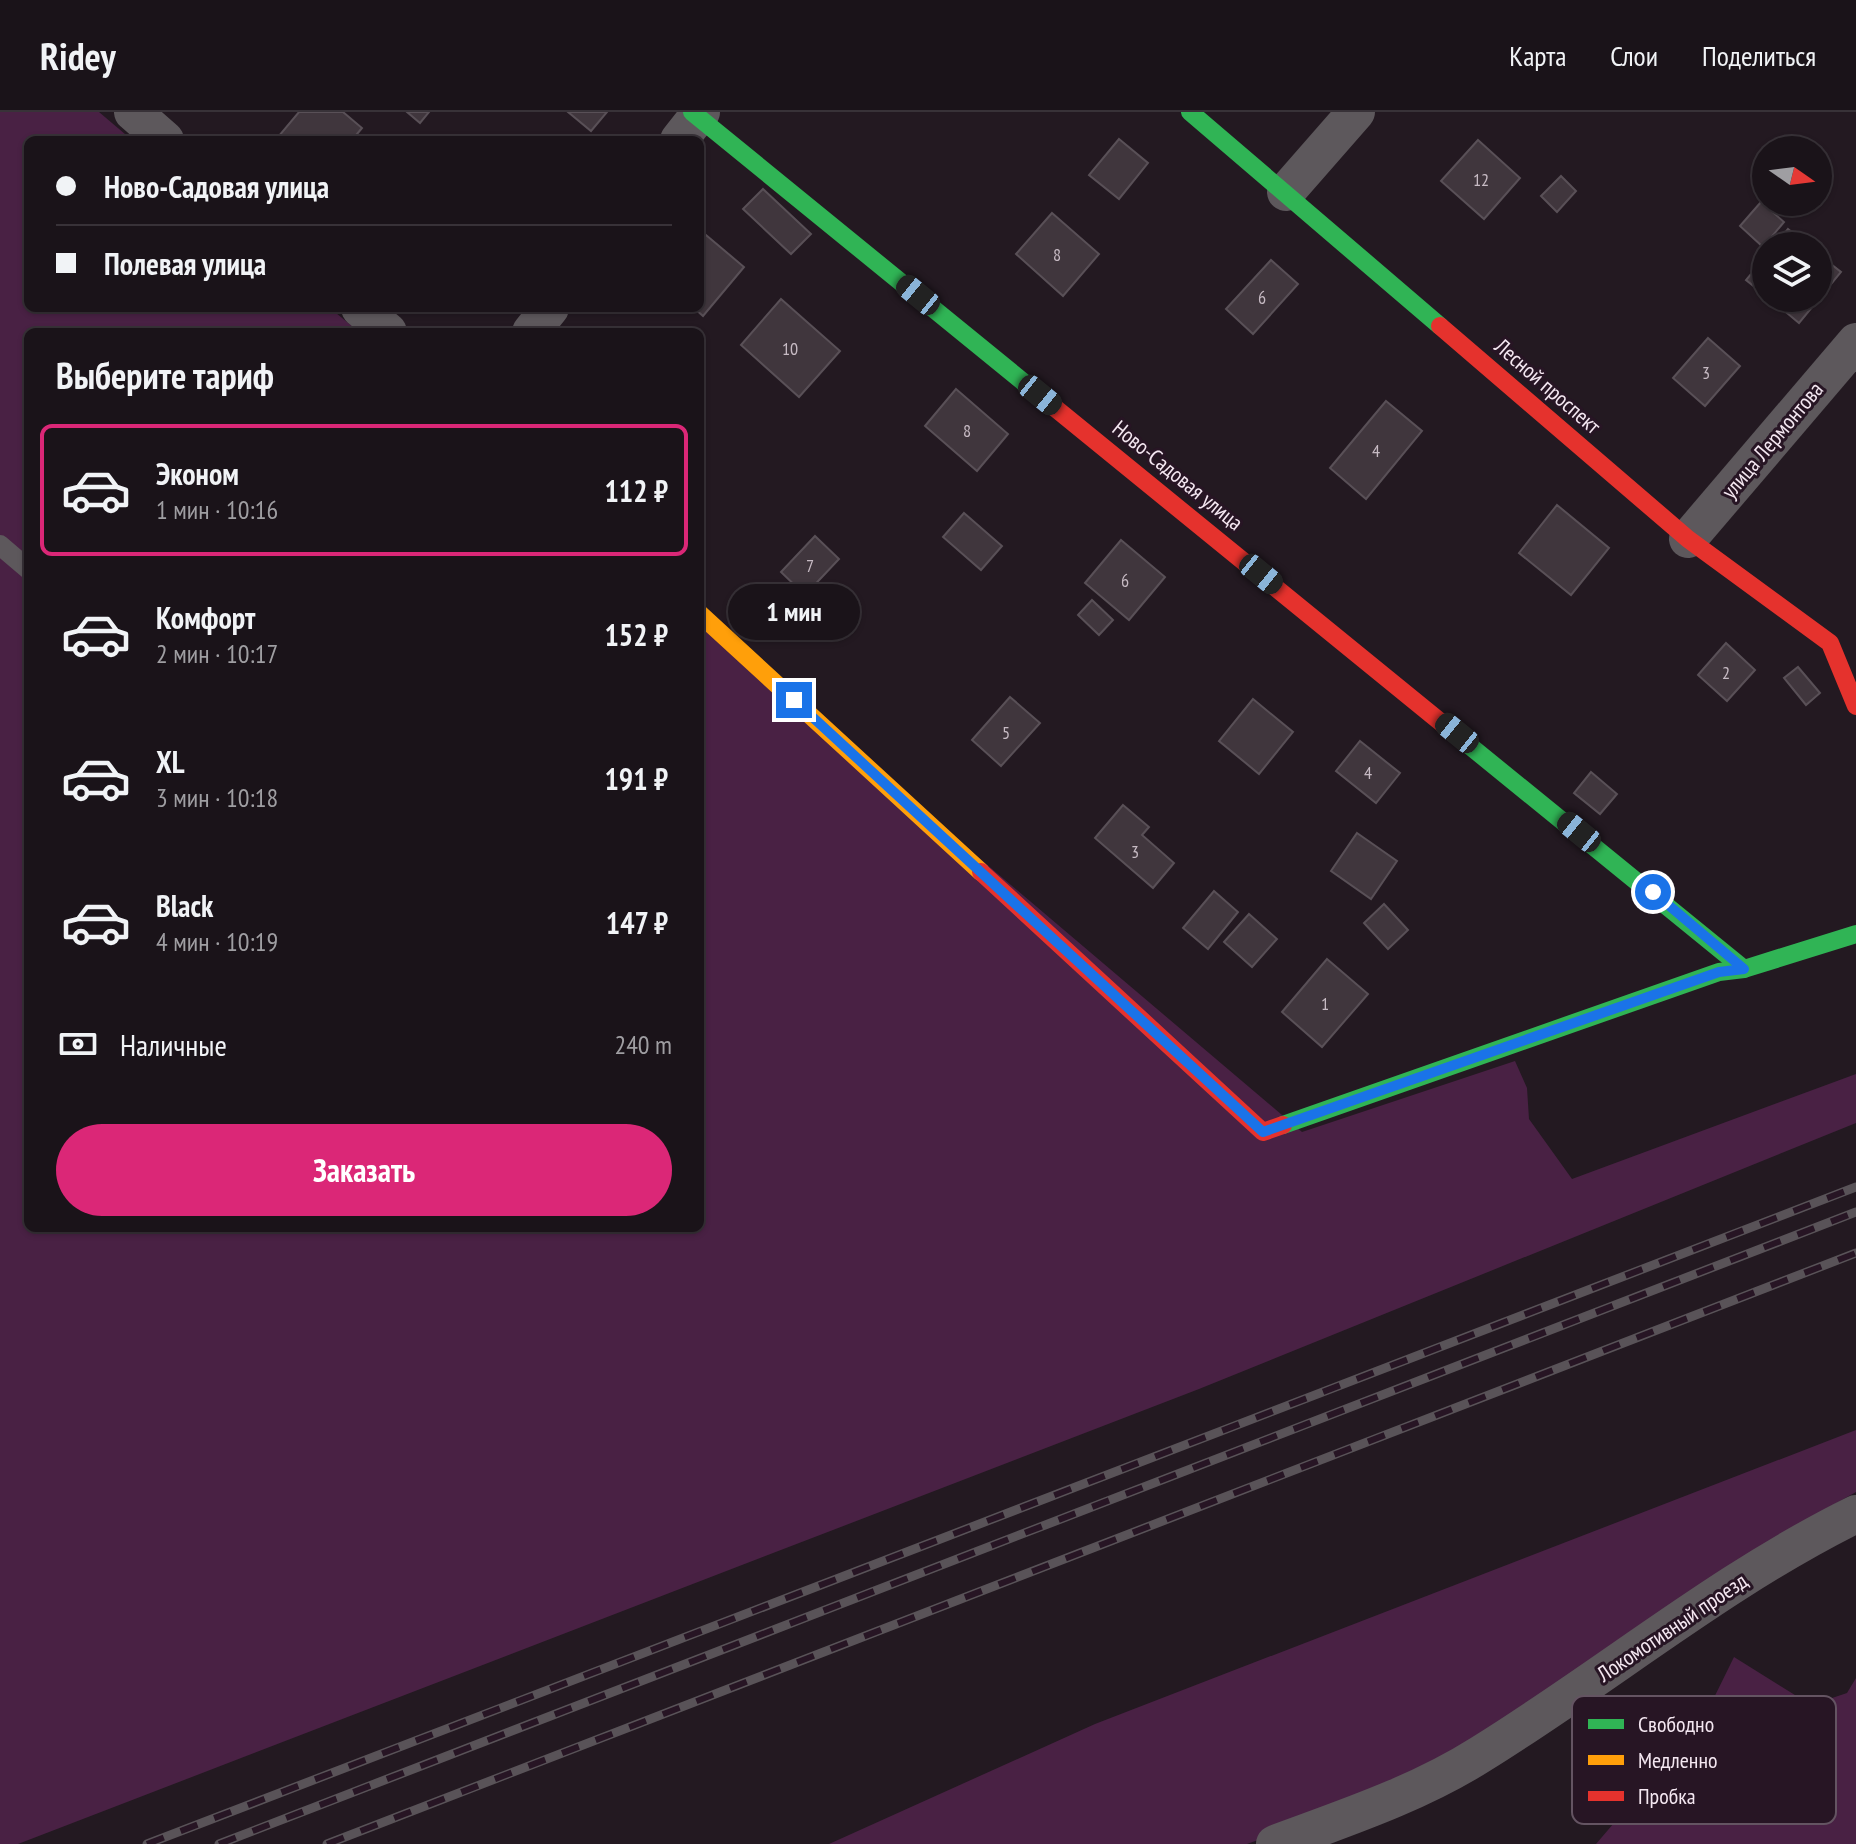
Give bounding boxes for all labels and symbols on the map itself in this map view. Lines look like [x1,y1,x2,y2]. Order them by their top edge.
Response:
north arrow [1752,136,1832,216]
house number: 12 [1473,168,1489,191]
house number: 8 [1053,243,1061,266]
car [892,271,944,319]
house number: 6 [1258,286,1266,309]
street label: Лесной проспект [1488,332,1608,440]
house number: 10 [782,337,798,360]
house number: 3 [1702,361,1710,384]
car [1014,371,1066,419]
street label: улица Лермонтова [1715,376,1829,504]
street label: Ново-Садовая улица [1107,414,1249,536]
house number: 8 [963,419,971,442]
house number: 4 [1372,439,1380,462]
car [1235,550,1287,598]
house number: 7 [806,554,814,577]
house number: 6 [1121,569,1129,592]
callout: 1 мин [728,584,860,640]
house number: 2 [1722,661,1730,684]
route end [776,682,812,718]
car [1431,709,1483,757]
house number: 5 [1002,721,1010,744]
house number: 4 [1364,761,1372,784]
car [1553,808,1605,856]
house number: 3 [1131,840,1139,863]
route start [1635,874,1671,910]
house number: 1 [1321,992,1329,1015]
street label: Локомотивный проезд [1591,1566,1753,1688]
legend [1572,1696,1836,1824]
text: Свободно [1638,1710,1714,1738]
text: Медленно [1638,1746,1717,1774]
text: Пробка [1638,1782,1695,1810]

